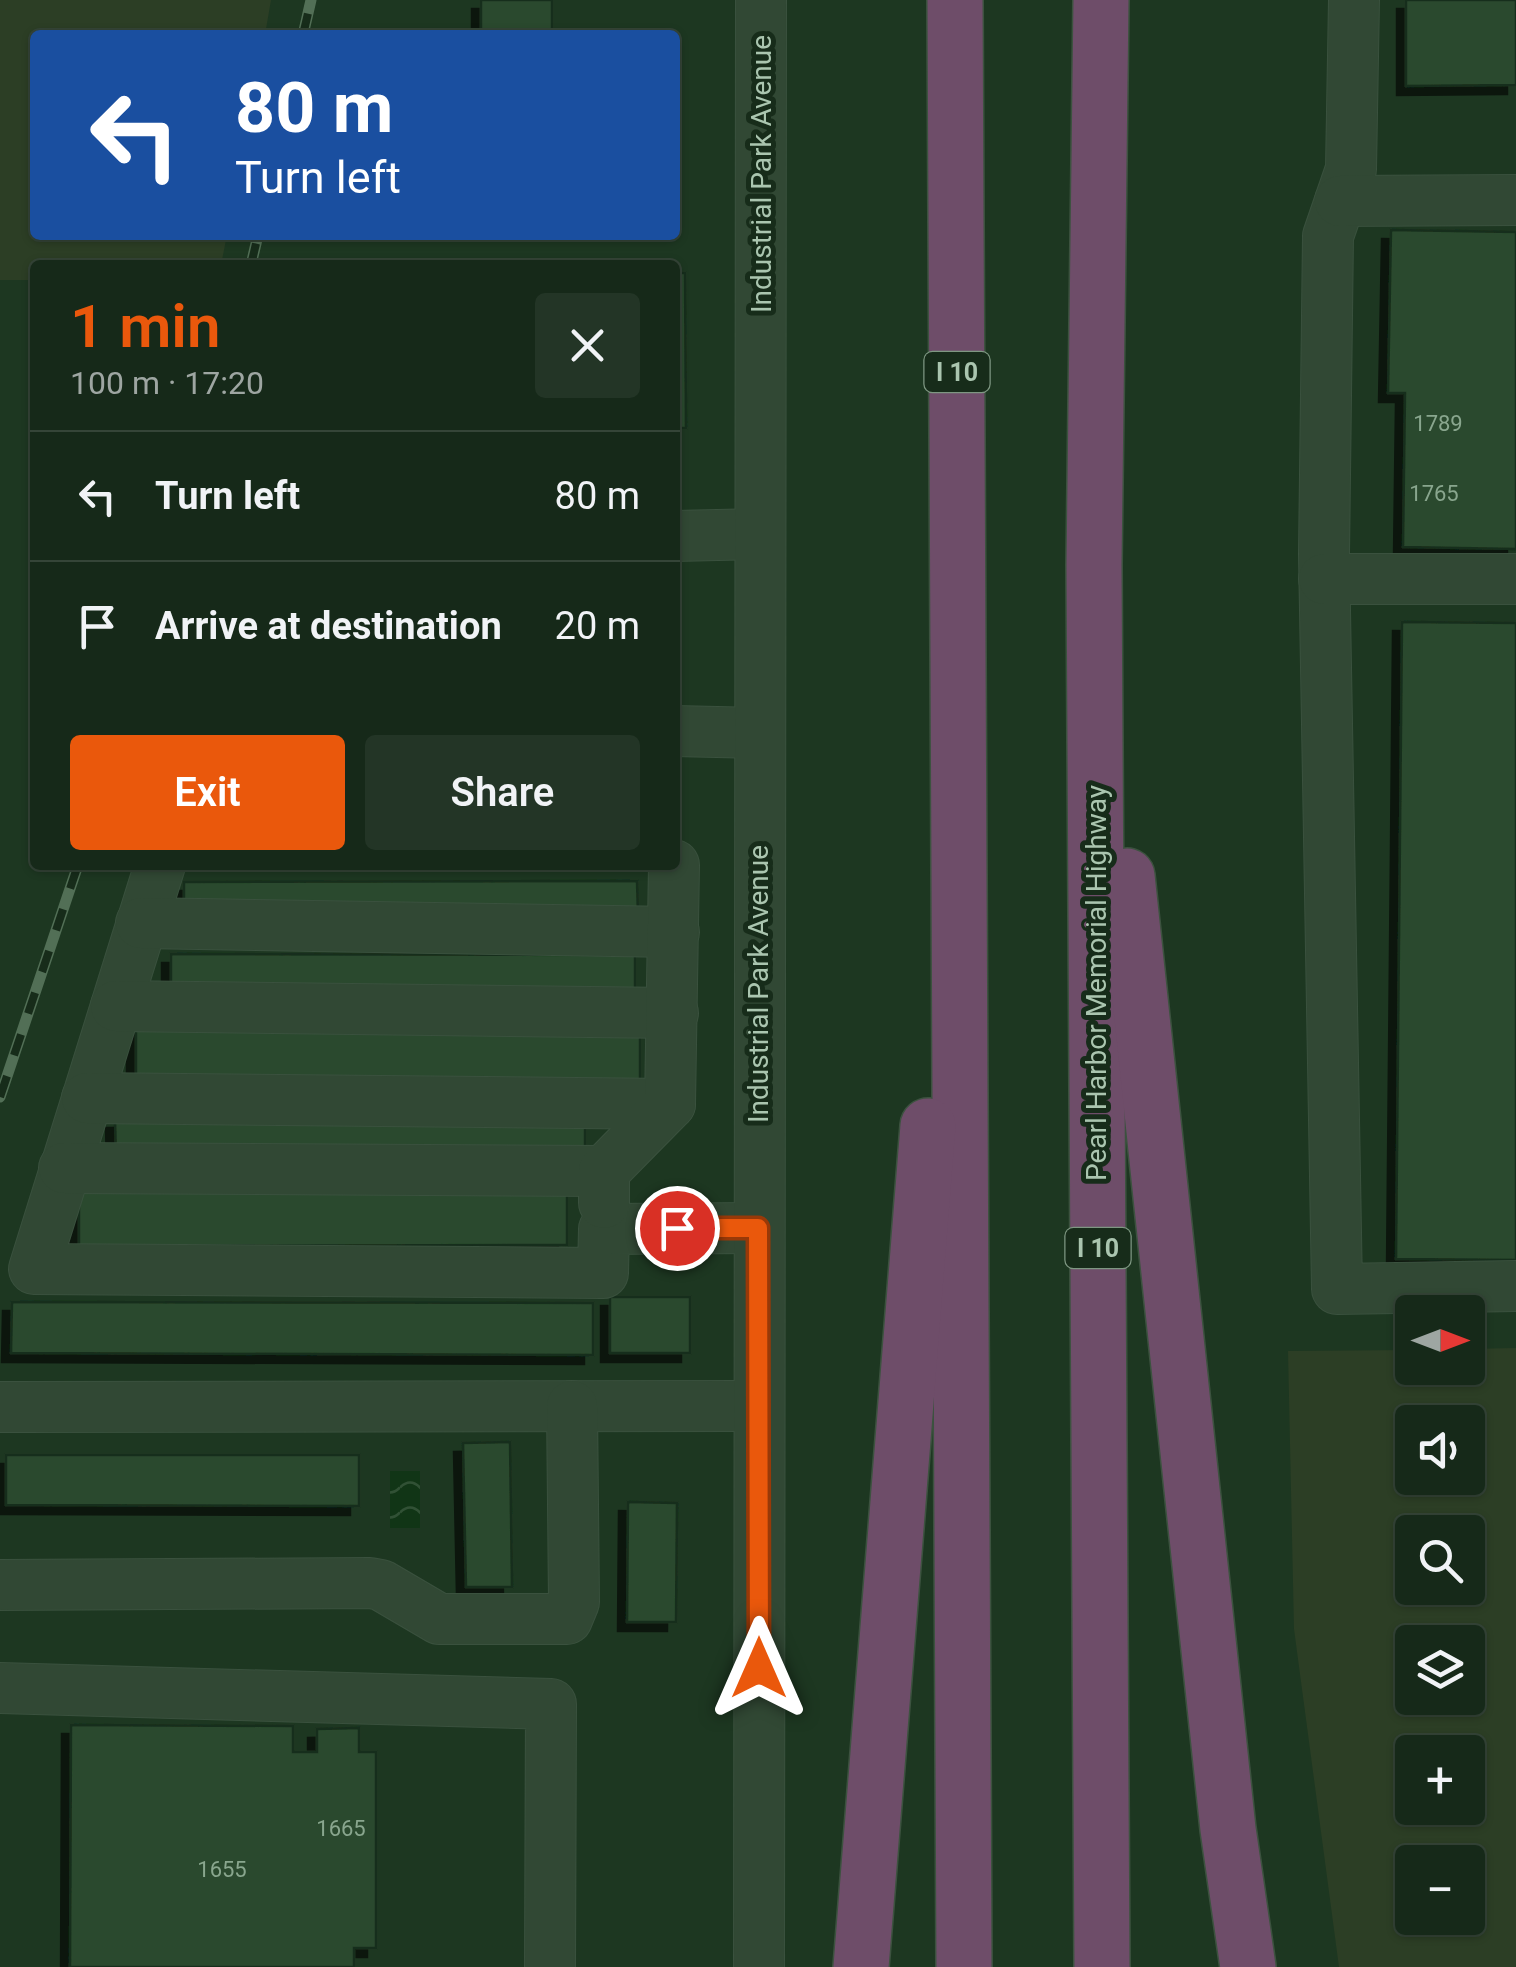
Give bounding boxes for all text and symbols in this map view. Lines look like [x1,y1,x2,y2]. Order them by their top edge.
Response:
street label: Industrial Park Avenue [745,35,778,313]
text: 80 m [235,67,393,149]
icon: left [70,70,200,200]
text: Turn left [235,151,401,204]
text: 1 min [70,291,220,362]
button: close [535,293,640,398]
road number: I 10 [924,352,990,392]
text: 100 m · 17:20 [70,364,264,402]
house number: 1789 [1413,411,1463,436]
icon: left [70,469,125,524]
text: Turn left [155,474,300,518]
text: 80 m [555,474,640,518]
house number: 1765 [1409,481,1459,506]
icon: arrive [70,599,125,654]
text: Arrive at destination [155,604,502,648]
text: 20 m [555,604,640,648]
button: Exit [70,735,345,850]
button: Share [365,735,640,850]
street label: Pearl Harbor Memorial Highway [1080,785,1113,1181]
street label: Industrial Park Avenue [742,845,775,1123]
pin [635,1186,720,1271]
icon: arrive [650,1201,705,1256]
road number: I 10 [1066,1228,1130,1268]
north arrow [1395,1295,1485,1385]
map controls [1395,1295,1485,1935]
button: sound [1395,1405,1485,1495]
button: search [1395,1515,1485,1605]
position arrow [707,1616,811,1720]
button: layers [1395,1625,1485,1715]
button: + [1395,1735,1485,1825]
house number: 1665 [316,1816,366,1841]
button: − [1395,1845,1485,1935]
house number: 1655 [197,1857,247,1882]

